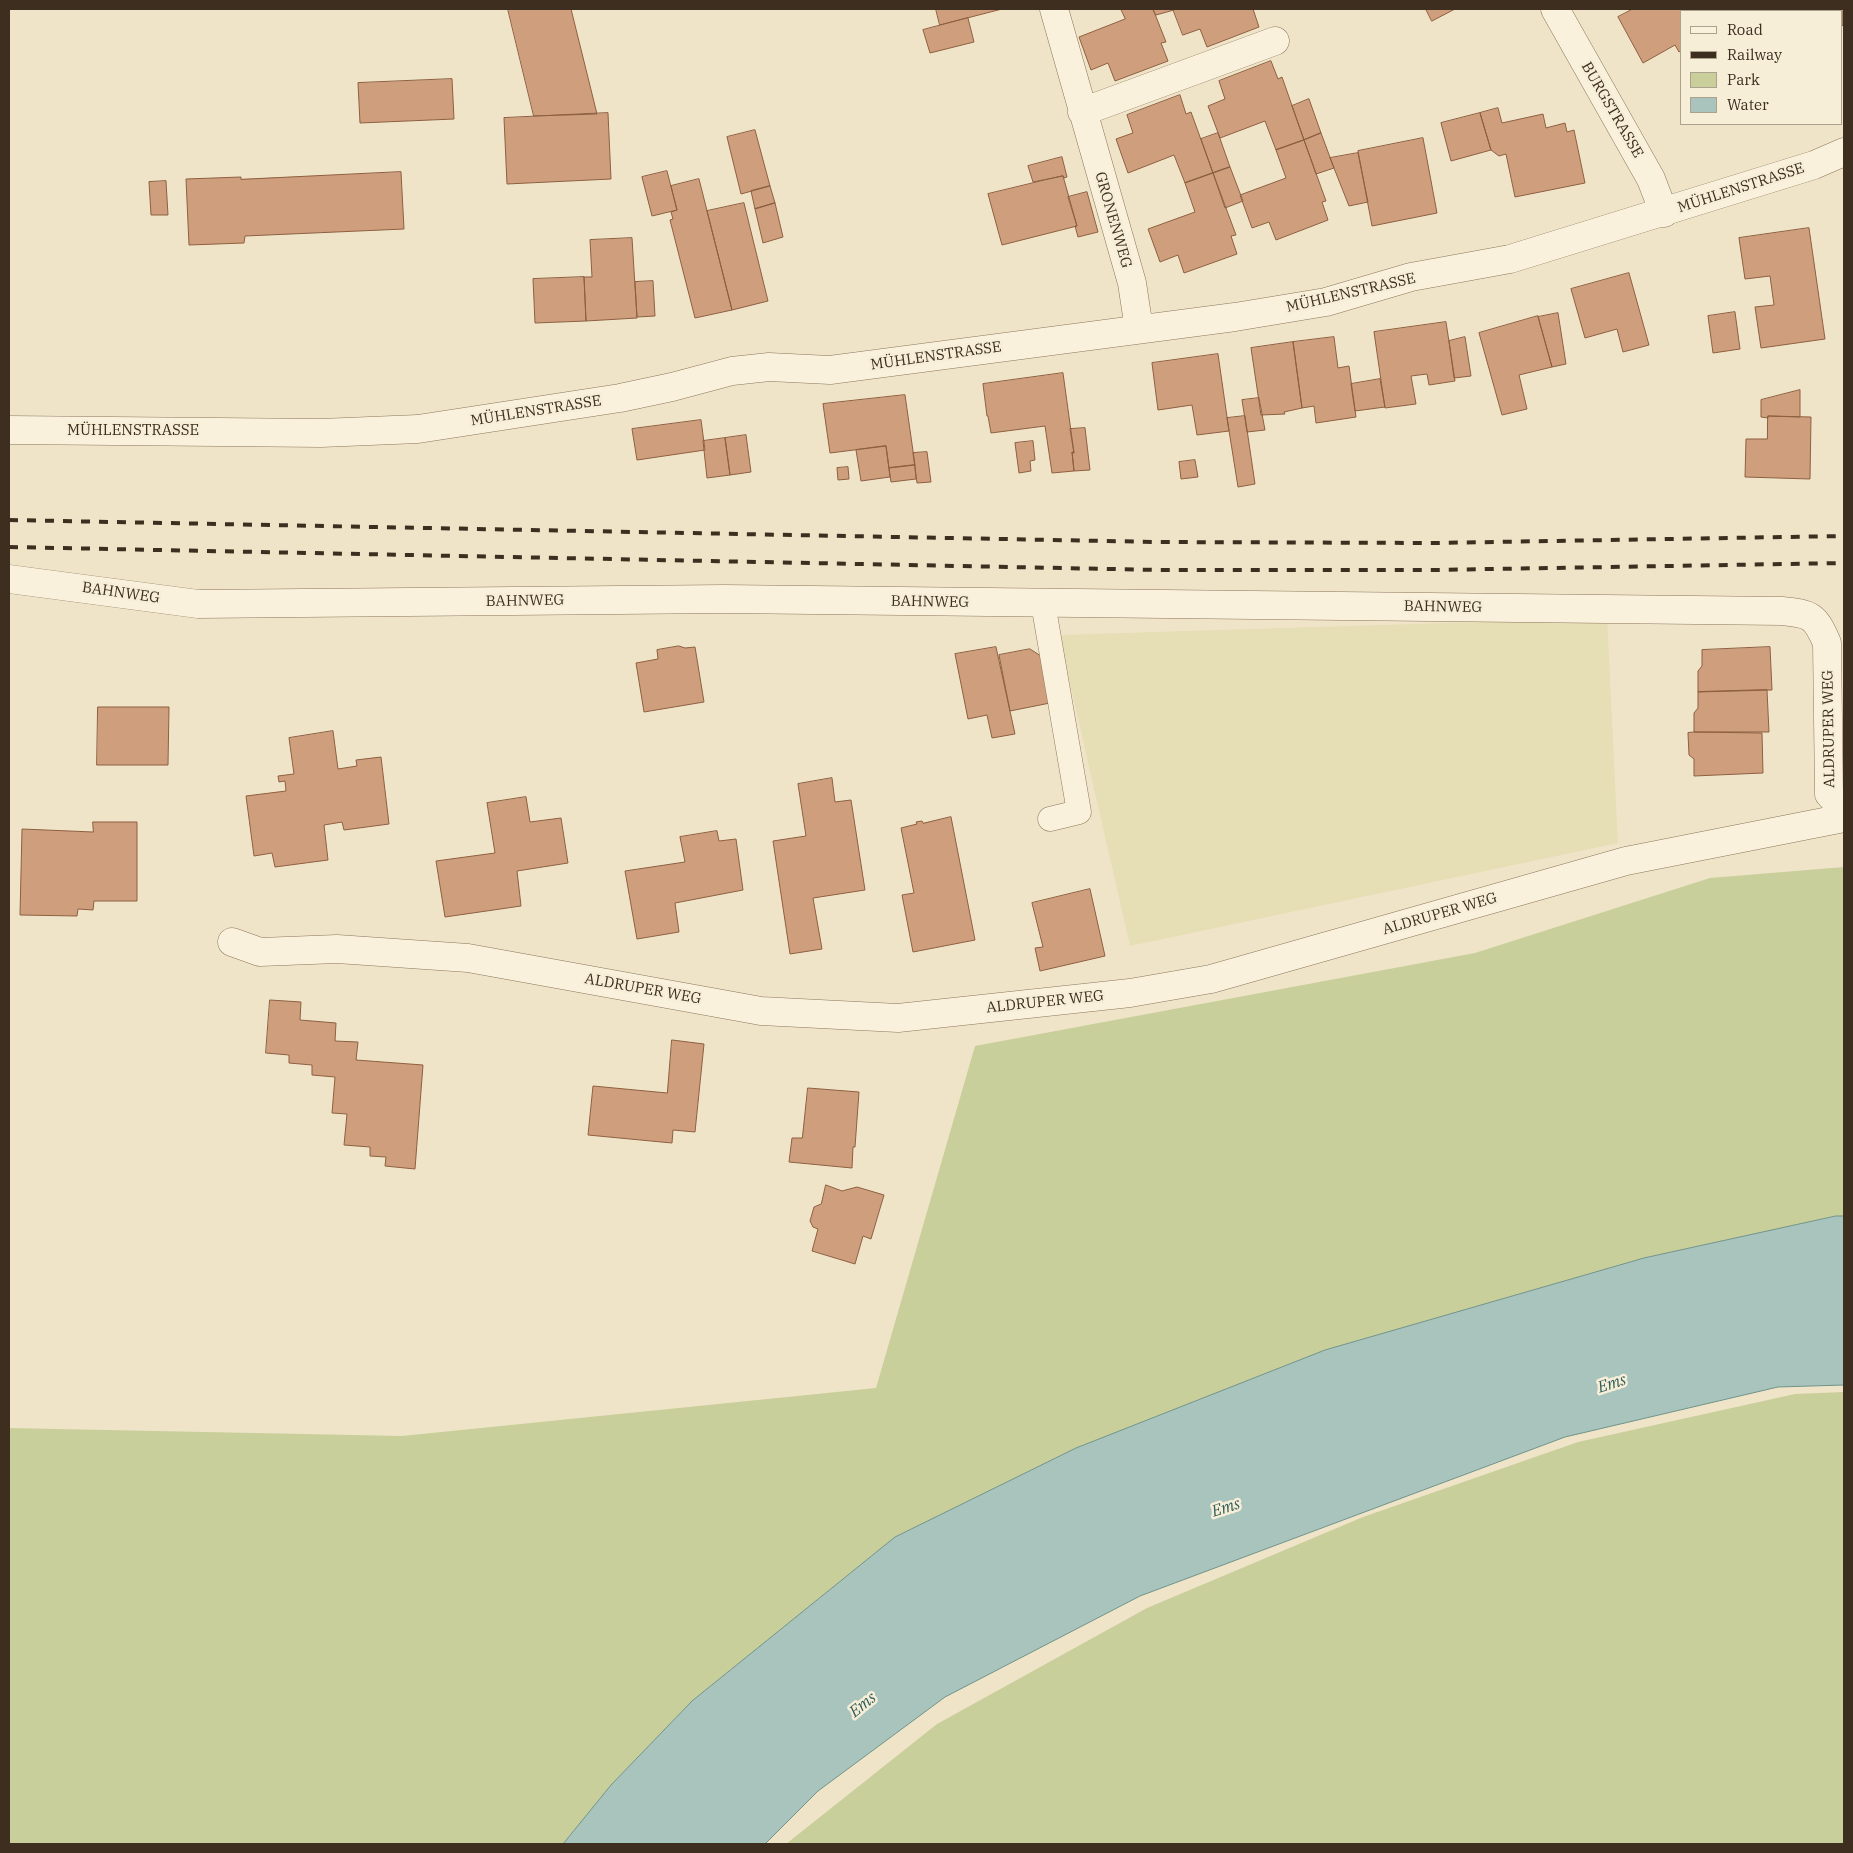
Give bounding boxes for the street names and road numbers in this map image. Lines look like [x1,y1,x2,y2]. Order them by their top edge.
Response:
street label: BURGSTRASSE [1577,59,1647,161]
street label: MÜHLENSTRASSE [1675,159,1807,217]
street label: GRONENWEG [1091,170,1135,270]
street label: MÜHLENSTRASSE [1285,269,1417,317]
street label: MÜHLENSTRASSE [869,338,1003,374]
street label: MÜHLENSTRASSE [469,392,603,430]
street label: MÜHLENSTRASSE [67,422,199,440]
street label: BAHNWEG [81,579,161,607]
street label: BAHNWEG [486,591,564,611]
street label: BAHNWEG [891,592,969,612]
street label: BAHNWEG [1404,597,1482,617]
street label: ALDRUPER WEG [1819,670,1839,788]
street label: ALDRUPER WEG [1381,889,1499,939]
street label: ALDRUPER WEG [583,970,703,1008]
street label: ALDRUPER WEG [985,987,1105,1017]

